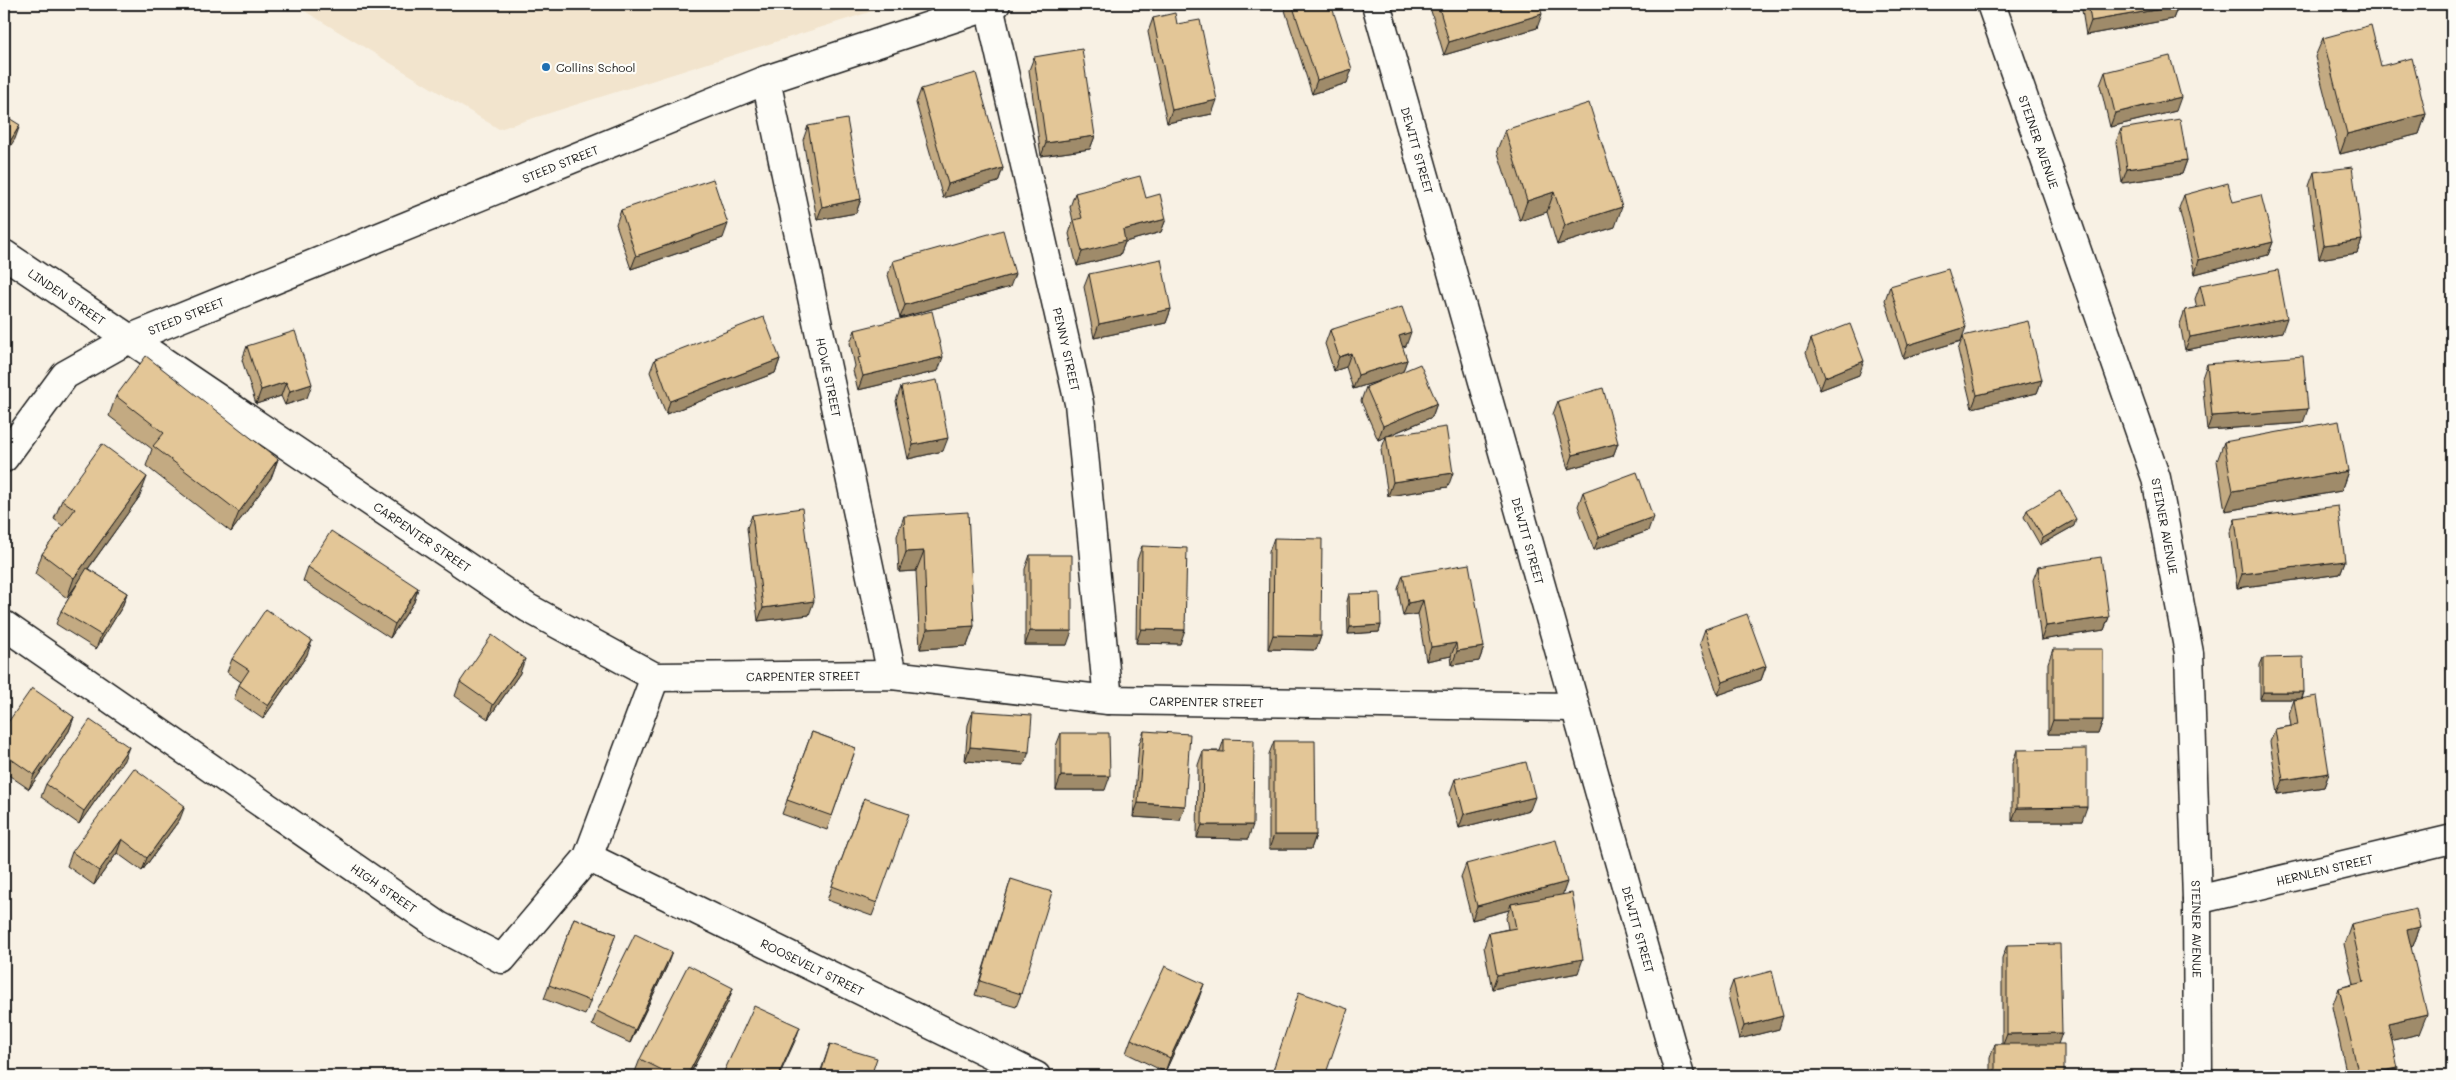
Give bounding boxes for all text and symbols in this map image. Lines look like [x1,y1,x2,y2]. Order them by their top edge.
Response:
place label: Collins School [556,59,636,75]
marker: Collins School [540,61,552,73]
street label: STEINER AVENUE [2015,93,2063,191]
street label: DEWITT STREET [1398,105,1438,196]
street label: STEED STREET [520,141,601,186]
street label: LINDEN STREET [25,265,109,329]
street label: STEED STREET [145,293,227,338]
street label: PENNY STREET [1050,306,1084,393]
street label: HOWE STREET [813,336,845,419]
street label: STEINER AVENUE [2148,477,2182,576]
street label: DEWITT STREET [1508,495,1548,587]
street label: CARPENTER STREET [371,498,475,576]
street label: CARPENTER STREET [746,667,861,684]
street label: CARPENTER STREET [1149,693,1264,710]
street label: HERNLEN STREET [2274,850,2375,889]
street label: HIGH STREET [348,859,420,916]
street label: STEINER AVENUE [2188,880,2205,978]
street label: DEWITT STREET [1619,884,1658,975]
street label: ROOSEVELT STREET [758,935,867,999]

